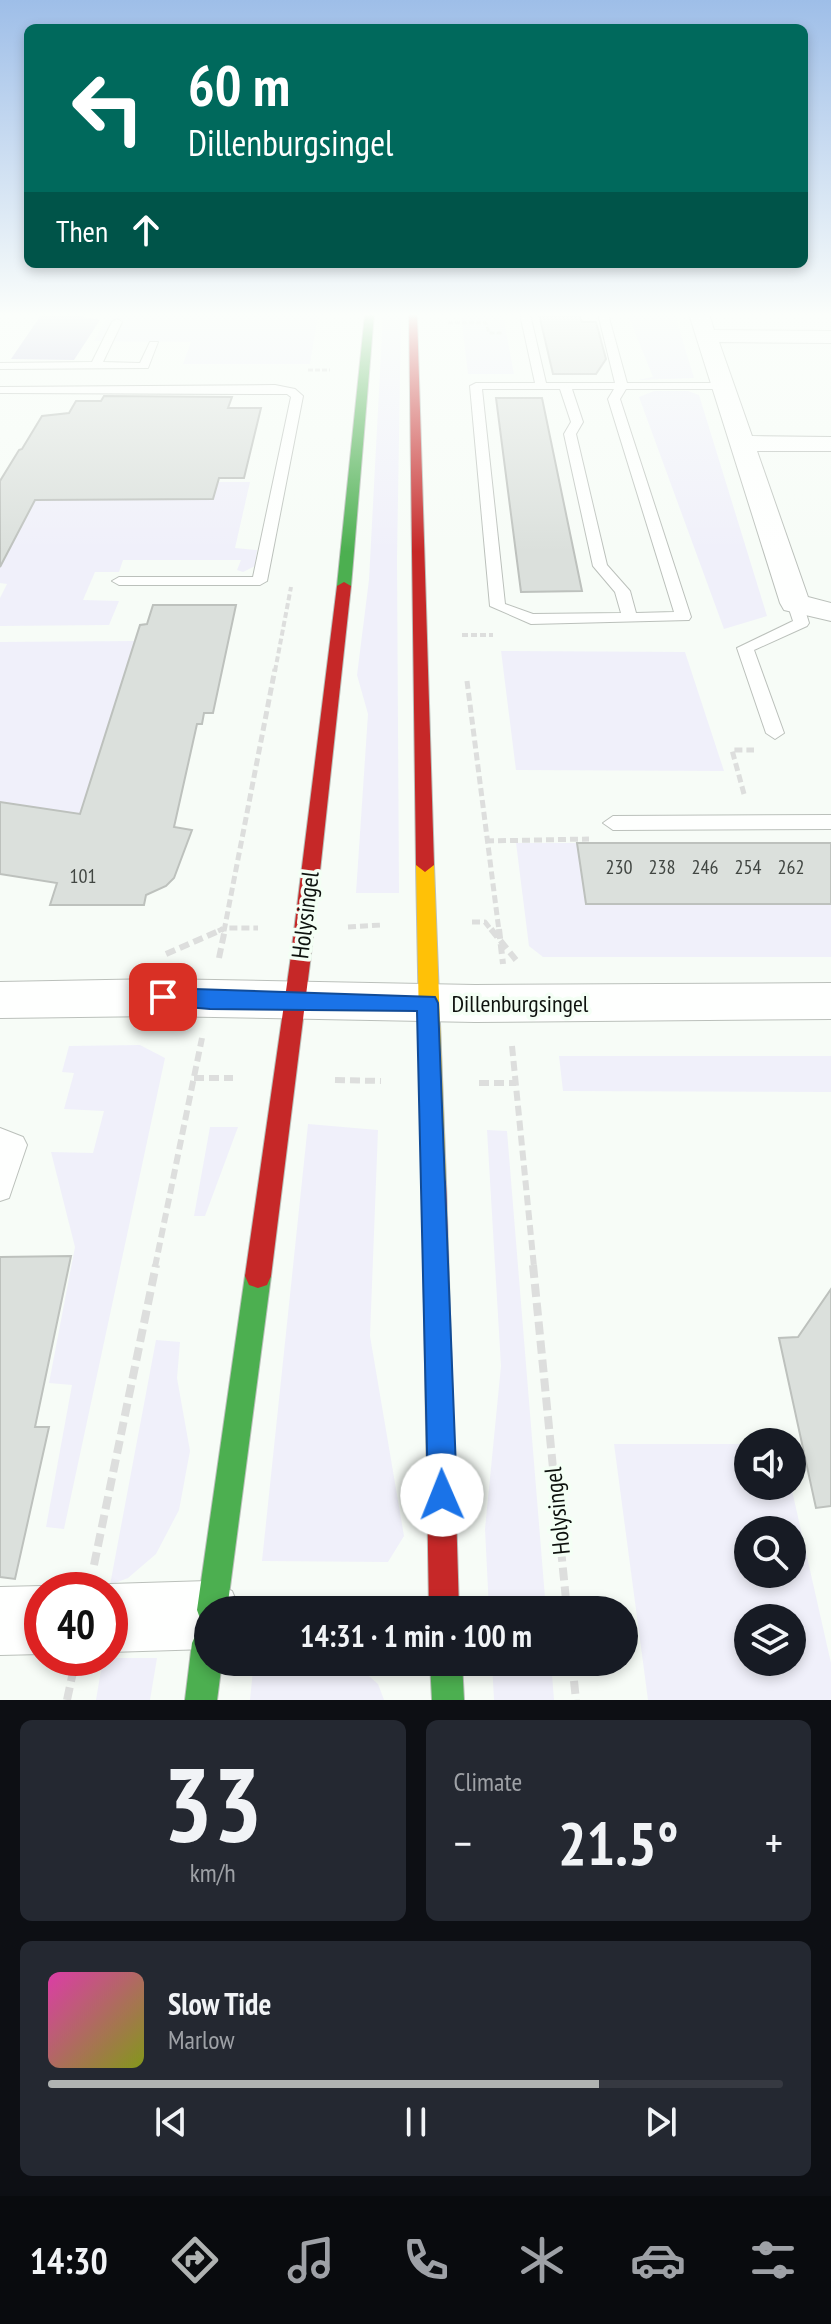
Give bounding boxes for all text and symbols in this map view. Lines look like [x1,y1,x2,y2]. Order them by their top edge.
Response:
text: 60 m [188,49,290,121]
icon: left [56,56,160,160]
text: Dillenburgsingel [188,119,393,166]
icon: ahead [124,208,168,252]
text: Then [56,211,108,250]
house number: 230 [606,854,633,880]
house number: 238 [649,854,676,880]
house number: 246 [692,854,719,880]
house number: 254 [735,854,762,880]
house number: 262 [778,854,805,880]
house number: 101 [70,863,97,889]
street label: Holysingel [284,869,326,960]
pin [129,963,197,1031]
icon: arrive [141,975,185,1019]
street label: Dillenburgsingel [452,988,589,1019]
map controls [734,1428,806,1676]
button: sound [734,1428,806,1500]
position arrow [400,1453,484,1537]
street label: Holysingel [537,1465,577,1556]
button: search [734,1516,806,1588]
speed limit sign: 40 [24,1572,128,1676]
button: layers [734,1604,806,1676]
text: 14:31 · 1 min · 100 m [300,1616,532,1655]
text: 33 [163,1736,262,1871]
text: Climate [454,1765,522,1798]
text: 21.5° [558,1804,679,1882]
text: − [454,1814,472,1871]
text: + [765,1814,783,1871]
text: km/h [190,1856,236,1889]
text: Slow Tide [168,1984,271,2023]
text: Marlow [168,2023,234,2056]
icon: previous [149,2100,193,2144]
icon: pause [394,2100,438,2144]
icon: next [639,2100,683,2144]
icon: directions [167,2232,223,2288]
icon: music [283,2232,339,2288]
icon: phone [398,2232,454,2288]
icon: climate [514,2232,570,2288]
icon: car [630,2232,686,2288]
icon: filters [745,2232,801,2288]
text: 14:30 [30,2237,108,2284]

